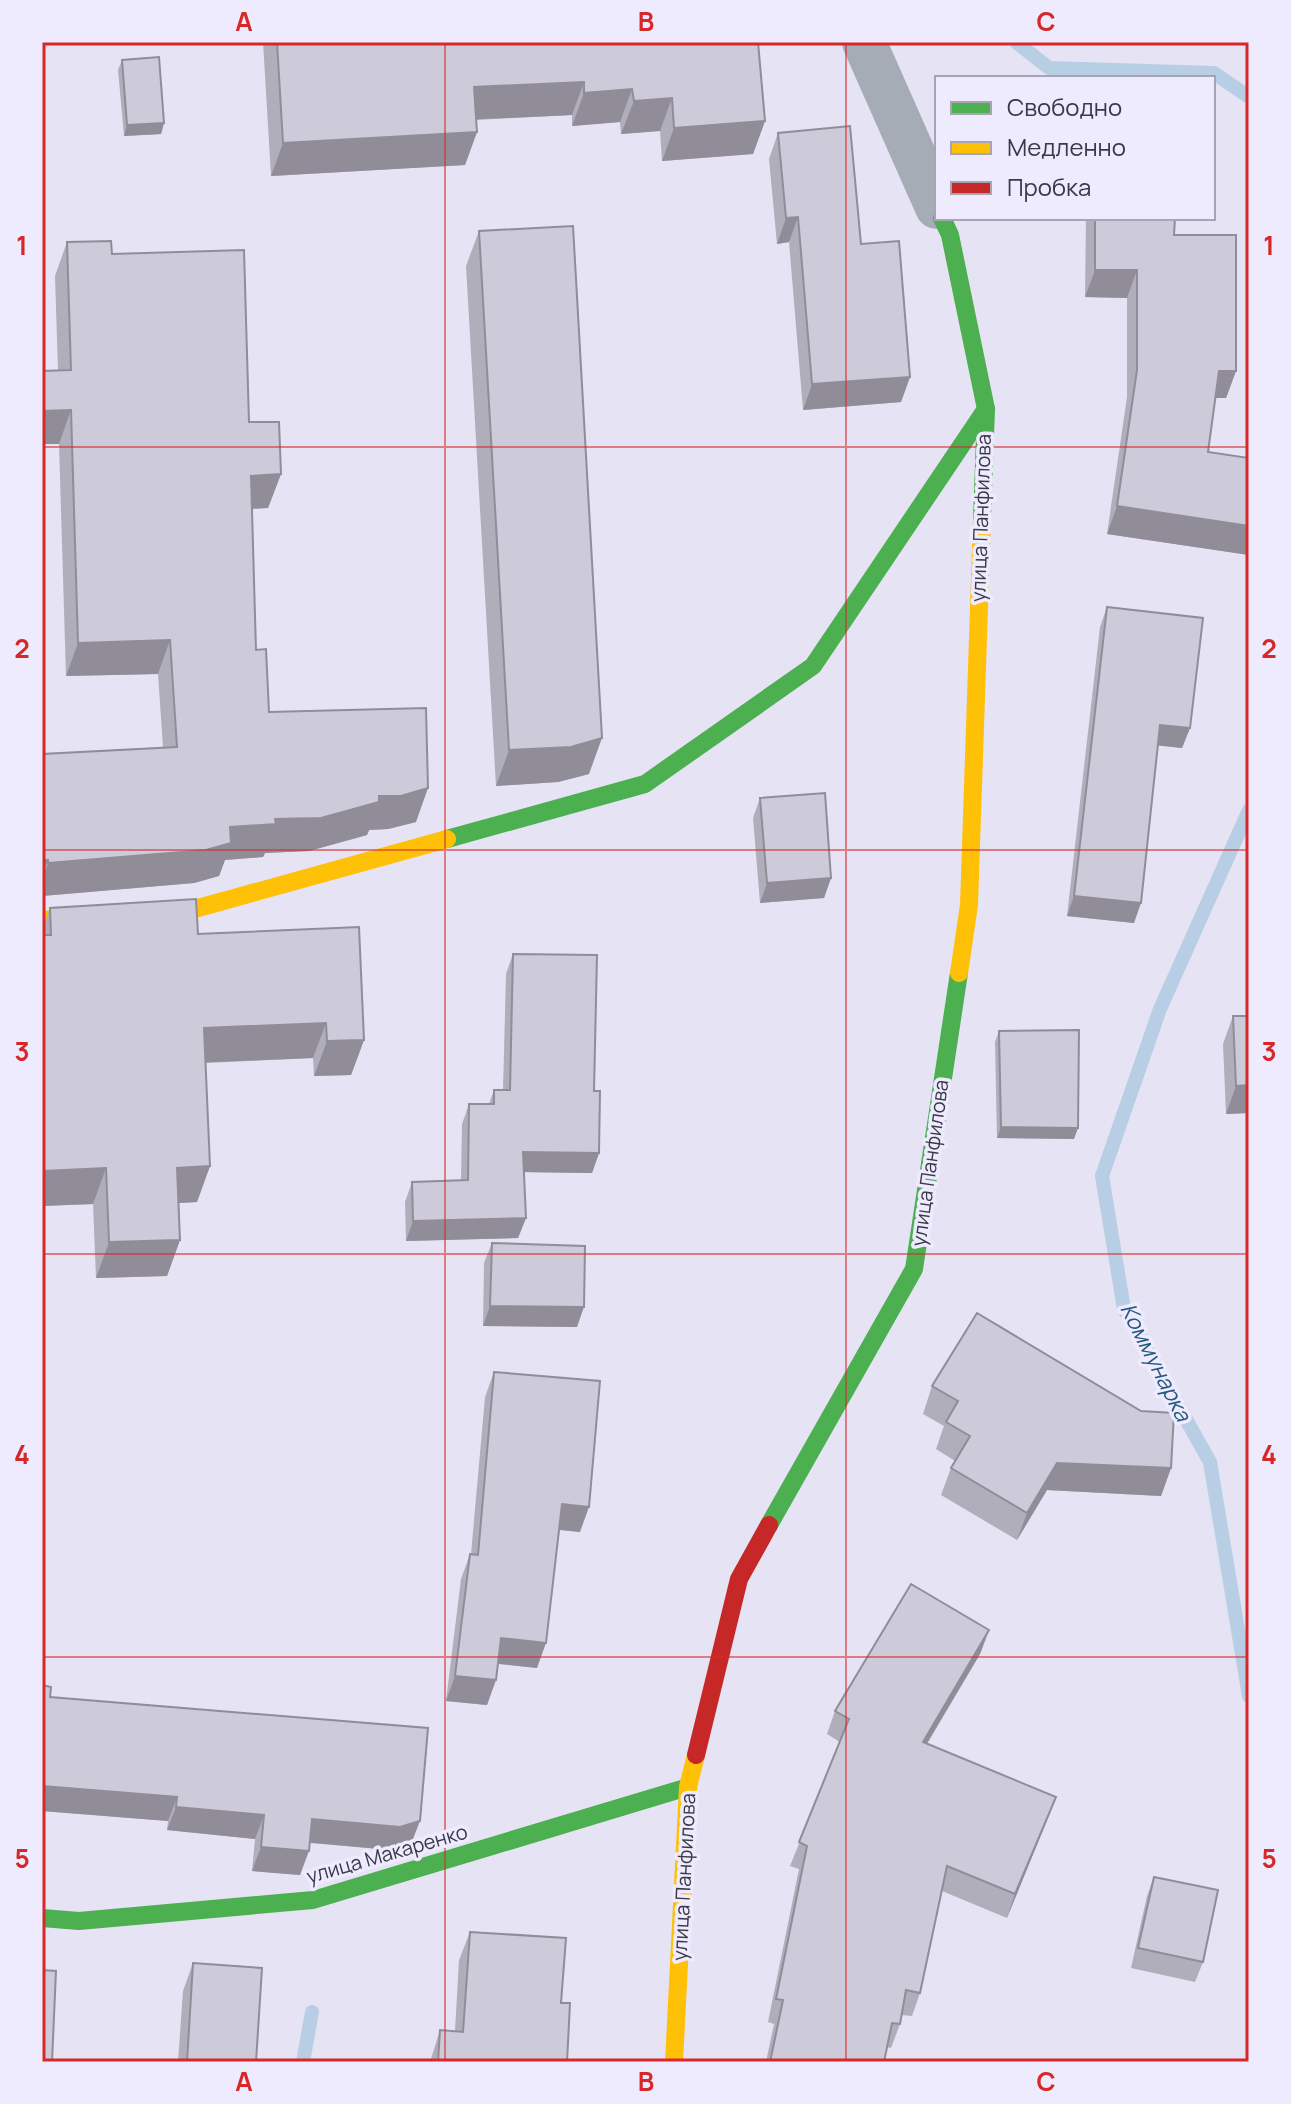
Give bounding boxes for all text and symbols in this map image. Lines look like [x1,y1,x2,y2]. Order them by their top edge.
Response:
text: A [235,3,253,39]
text: B [638,3,654,39]
text: C [1036,3,1056,39]
legend [935,76,1215,220]
text: Свободно [1007,90,1122,123]
text: Медленно [1007,130,1126,163]
text: Пробка [1007,170,1091,203]
text: 1 [16,227,28,263]
text: 1 [1263,227,1275,263]
street label: улица Панфилова [964,433,997,603]
text: 2 [14,630,30,666]
text: 2 [1261,630,1277,666]
text: 3 [14,1033,30,1069]
text: 3 [1261,1033,1277,1069]
street label: улица Панфилова [904,1078,955,1248]
water label: Коммунарка [1113,1298,1199,1428]
text: 4 [14,1436,30,1472]
text: 4 [1261,1436,1277,1472]
street label: улица Панфилова [666,1792,701,1962]
street label: улица Макаренко [303,1818,471,1889]
text: 5 [14,1840,30,1876]
text: 5 [1261,1840,1277,1876]
text: A [235,2063,253,2099]
text: B [638,2063,654,2099]
text: C [1036,2063,1056,2099]

